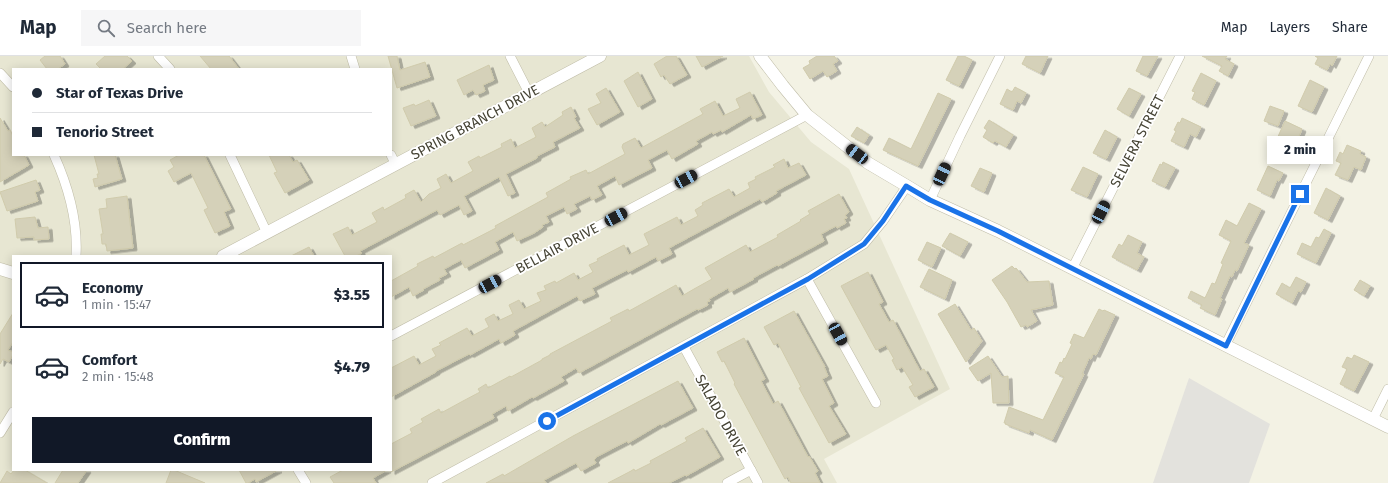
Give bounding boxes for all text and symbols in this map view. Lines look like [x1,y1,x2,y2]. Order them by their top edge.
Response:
search box [81,10,361,46]
text: Map [20,16,57,39]
icon: search [95,17,117,39]
text: Search here [127,19,207,37]
text: Map [1221,19,1247,36]
text: Layers [1269,19,1310,36]
text: Share [1332,19,1368,36]
street label: SPRING BRANCH DRIVE [408,81,542,164]
text: Star of Texas Drive [56,84,183,102]
street label: SELVERA STREET [1107,91,1168,190]
text: Tenorio Street [56,123,154,141]
callout: 2 min [1267,136,1333,164]
car [844,142,870,166]
text: 2 min [1284,142,1316,157]
car [931,161,953,187]
car [673,168,699,190]
route end [1291,185,1309,203]
car [1090,199,1112,225]
car [603,206,629,228]
street label: BELLAIR DRIVE [513,220,601,277]
car [477,273,503,295]
icon: car [34,277,70,313]
text: Economy [82,279,143,297]
text: $3.55 [334,286,370,304]
text: 1 min · 15:47 [82,297,151,312]
car [827,321,849,347]
icon: car [34,349,70,385]
text: Comfort [82,351,138,369]
text: $4.79 [334,358,370,376]
text: 2 min · 15:48 [82,369,154,384]
street label: SALADO DRIVE [691,372,750,459]
route start [538,412,556,430]
button: Confirm [32,417,372,463]

